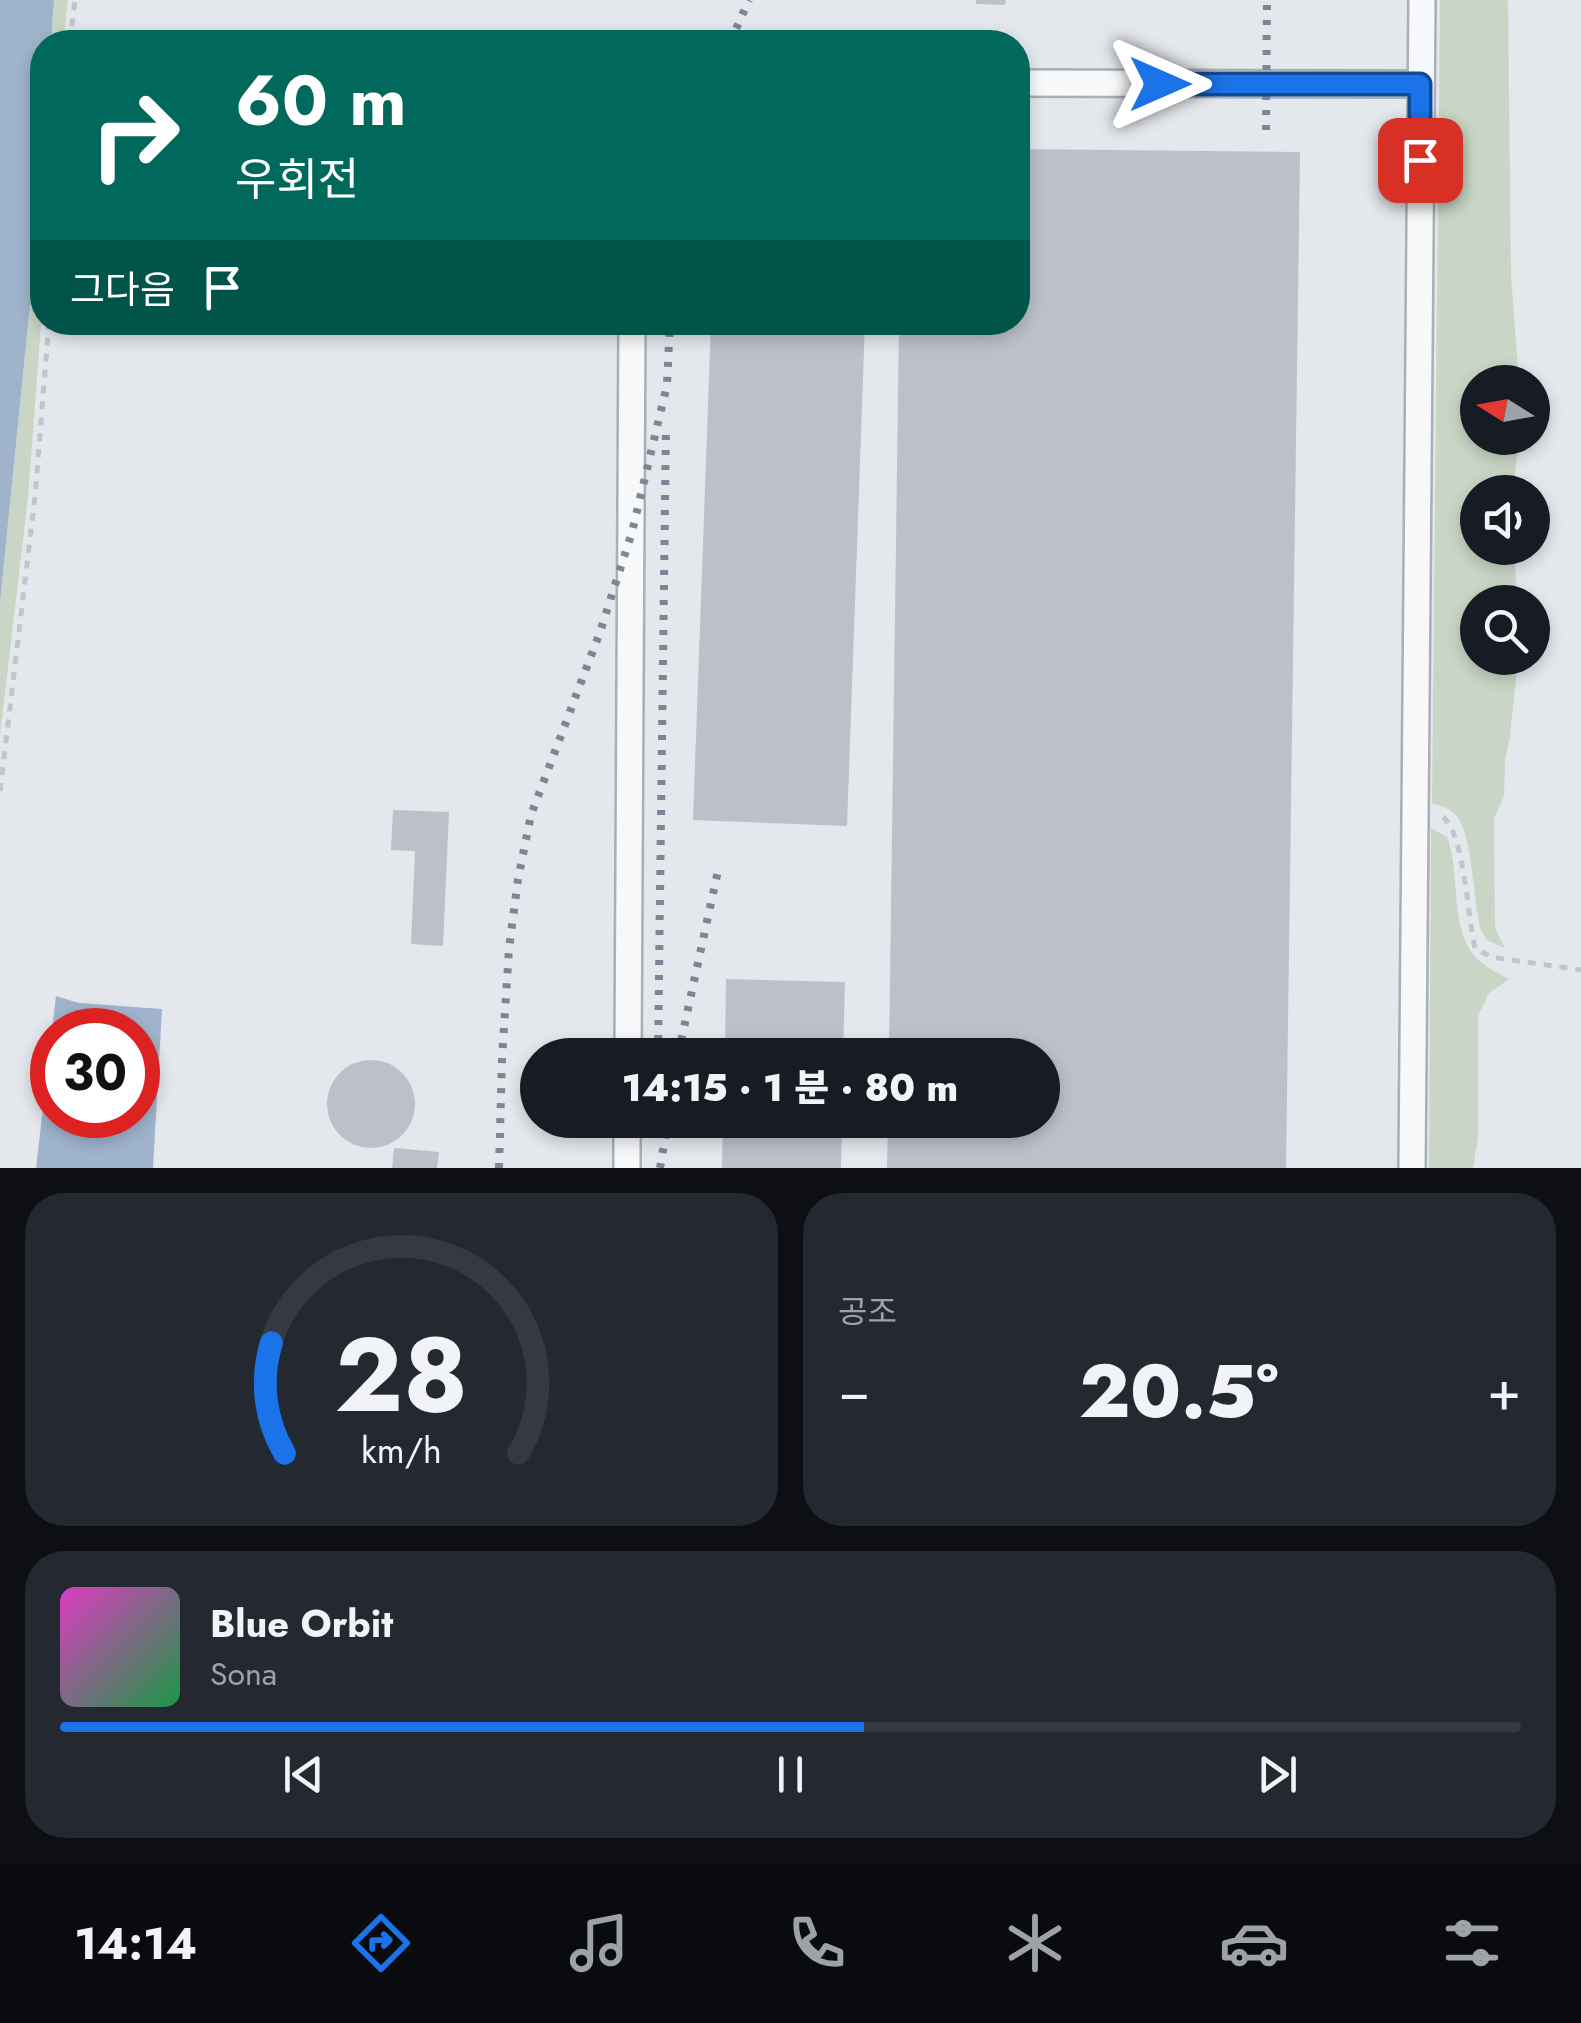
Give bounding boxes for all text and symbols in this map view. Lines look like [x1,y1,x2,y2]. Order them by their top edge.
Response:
position arrow [1108,32,1212,136]
text: 60 m [235,50,407,151]
icon: right [70,70,200,200]
pin [1378,118,1463,203]
icon: arrive [1393,133,1448,188]
text: 우회전 [235,147,359,212]
icon: arrive [195,260,250,315]
text: 그다음 [70,262,175,317]
north arrow [1460,365,1550,455]
map controls [1460,365,1550,675]
button: sound [1460,475,1550,565]
button: search [1460,585,1550,675]
speed limit sign: 30 [30,1008,160,1138]
text: 14:15 · 1 분 · 80 m [622,1060,958,1115]
text: 공조 [838,1289,897,1335]
text: 28 [335,1300,468,1450]
text: 20.5° [1079,1337,1279,1445]
text: − [838,1351,870,1431]
text: + [1487,1351,1521,1431]
text: km/h [361,1425,442,1476]
text: Blue Orbit [210,1596,393,1651]
text: Sona [210,1651,277,1697]
icon: previous [276,1747,331,1802]
icon: pause [763,1747,818,1802]
icon: next [1250,1747,1305,1802]
icon: directions [346,1908,416,1978]
icon: music [564,1908,634,1978]
icon: phone [782,1908,852,1978]
icon: climate [1000,1908,1070,1978]
icon: car [1219,1908,1289,1978]
icon: filters [1437,1908,1507,1978]
text: 14:14 [74,1911,197,1976]

